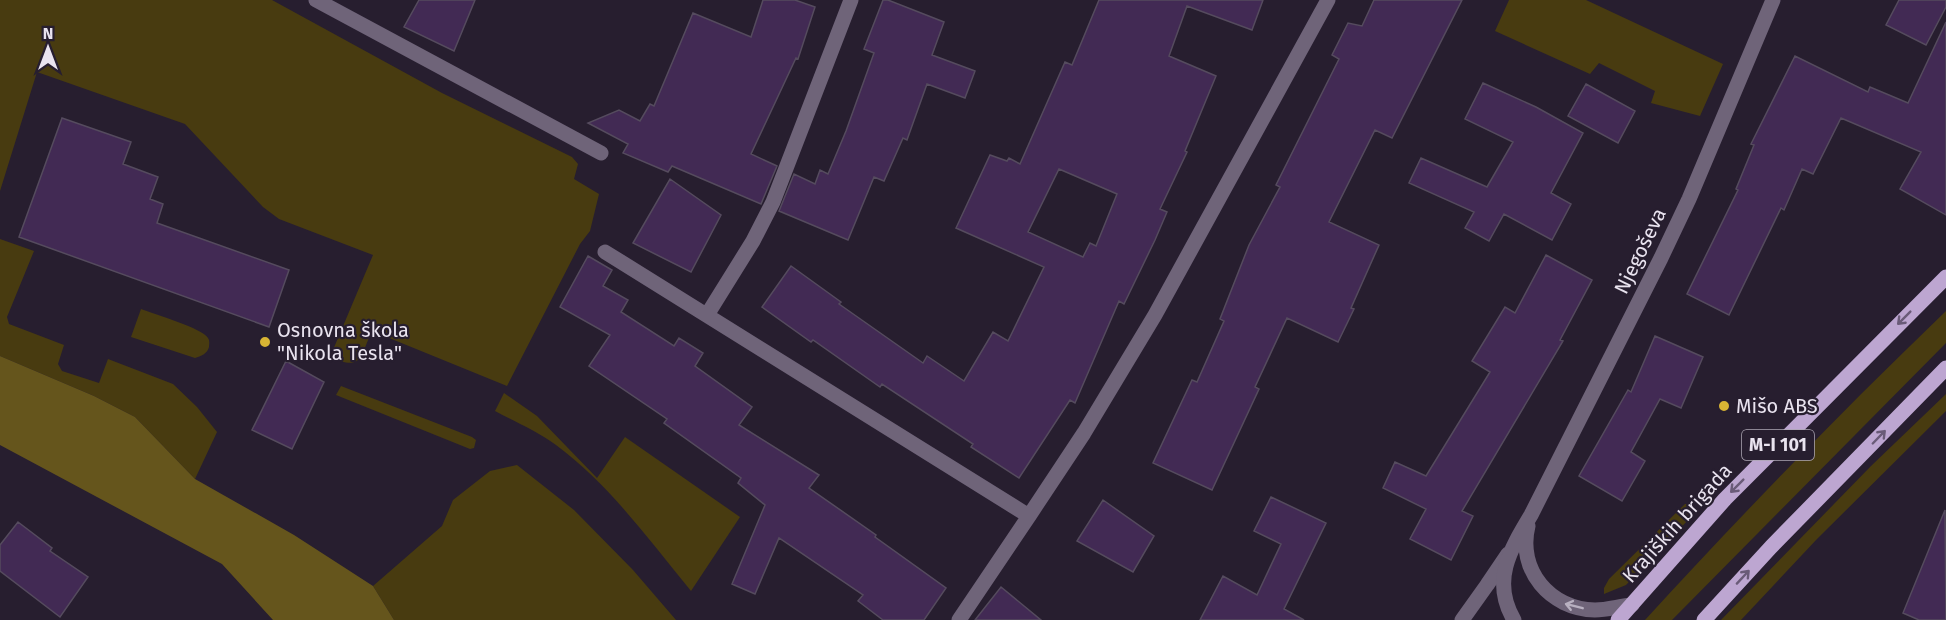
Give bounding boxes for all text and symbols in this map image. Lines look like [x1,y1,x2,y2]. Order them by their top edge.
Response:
north arrow [18,18,78,78]
text: N [43,24,53,43]
street label: Njegoševa [1609,204,1671,298]
one-way arrow [1897,311,1912,326]
place label: Osnovna škola "Nikola Tesla" [277,318,409,365]
marker: Osnovna škola "Nikola Tesla" [258,335,272,349]
place label: Mišo ABS [1736,394,1818,418]
marker: Mišo ABS [1717,399,1731,413]
one-way arrow [1871,429,1886,444]
road number: M-I 101 [1742,430,1814,460]
street label: Krajiških brigada [1617,459,1737,587]
one-way arrow [1730,479,1744,494]
one-way arrow [1736,570,1750,585]
one-way arrow [1565,599,1584,611]

